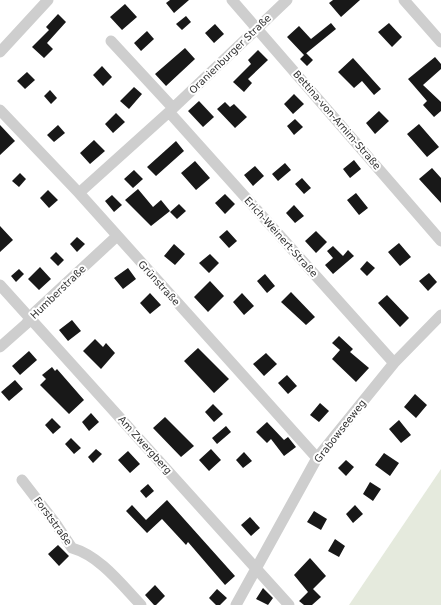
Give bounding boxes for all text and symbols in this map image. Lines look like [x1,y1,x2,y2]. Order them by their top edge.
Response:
street label: Oranienburger Straße [187,12,273,96]
street label: Bettina-von-Arnim-Straße [291,68,383,172]
street label: Erich-Weinert-Straße [242,195,320,279]
street label: Grünstraße [136,258,182,308]
street label: Humberstraße [28,263,88,321]
street label: Grabowseeweg [312,397,368,465]
street label: Am Zwergberg [116,414,174,476]
street label: Forststraße [32,495,74,547]

